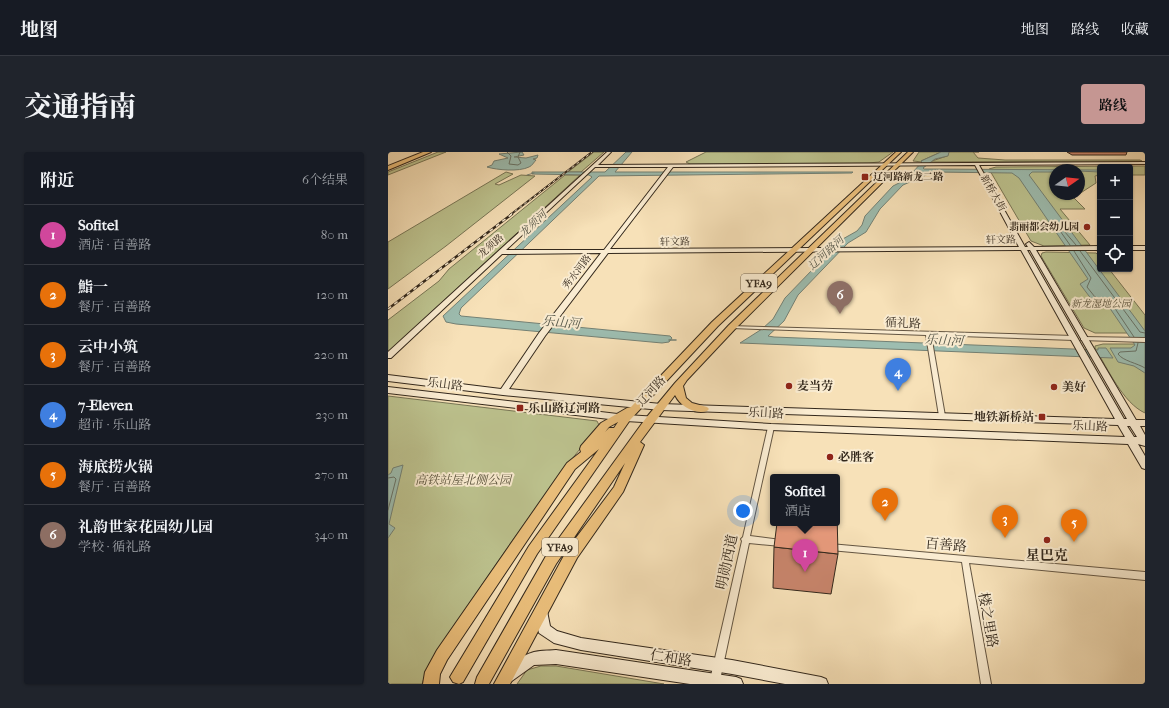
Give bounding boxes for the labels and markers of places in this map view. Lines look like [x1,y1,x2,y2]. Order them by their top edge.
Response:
place label: 辽河路新龙二路 [873,171,944,183]
marker: 辽河路新龙二路 [860,172,870,182]
place label: 翡丽都会幼儿园 [1009,221,1079,233]
marker: 翡丽都会幼儿园 [1082,222,1092,232]
pin: 6 [827,281,853,314]
pin: 4 [885,358,911,391]
place label: 麦当劳 [797,379,833,393]
place label: 美好 [1062,380,1086,394]
marker: 麦当劳 [784,381,794,391]
marker: 美好 [1049,382,1059,392]
place label: 乐山路辽河路 [528,401,600,415]
marker: 乐山路辽河路 [515,403,525,413]
place label: 地铁新桥站 [974,410,1034,424]
marker: 地铁新桥站 [1037,412,1047,422]
place label: 必胜客 [838,450,874,464]
marker: 必胜客 [825,452,835,462]
pin: 2 [872,488,898,521]
pin: 3 [992,505,1018,538]
pin: 5 [1061,509,1087,542]
marker: 星巴克 [1042,535,1052,545]
pin: 1 [792,539,818,572]
place label: 星巴克 [1026,547,1068,564]

